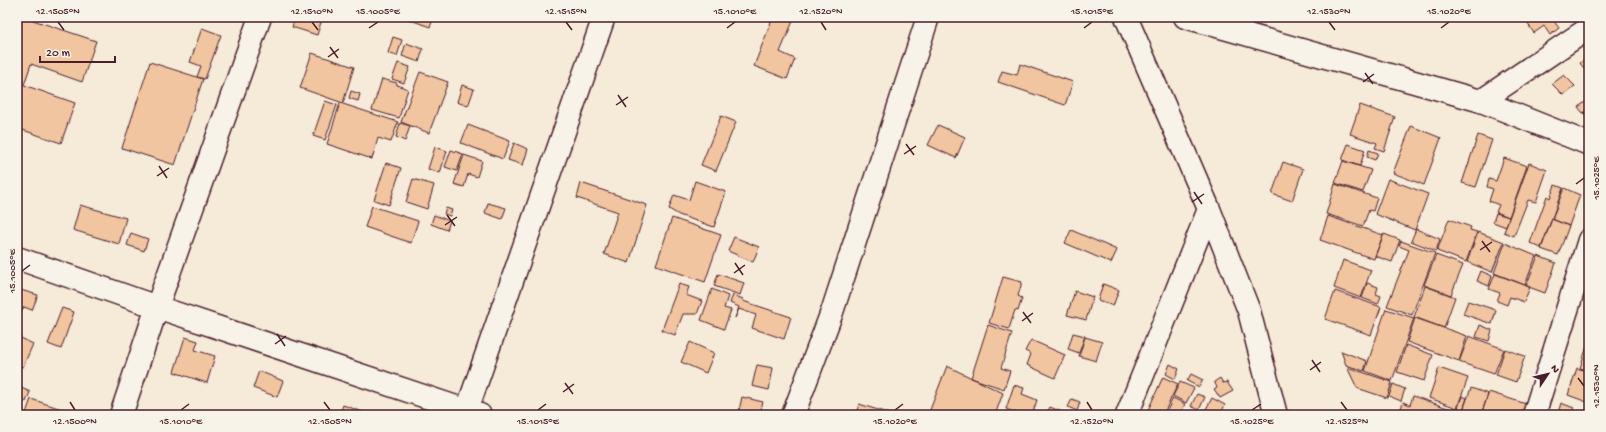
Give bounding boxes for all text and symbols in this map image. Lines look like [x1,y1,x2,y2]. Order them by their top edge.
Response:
text: 12.1505°N [35,6,80,18]
text: 12.1510°N [290,6,334,18]
text: 15.1005°E [355,6,401,18]
text: 12.1515°N [544,6,587,18]
text: 15.1010°E [713,6,757,18]
text: 12.1520°N [799,6,843,18]
text: 15.1015°E [1070,6,1114,18]
text: 12.1530°N [1306,6,1351,18]
text: 15.1020°E [1426,6,1472,18]
scale bar [40,38,115,64]
text: 20 m [46,47,71,61]
text: 15.1025°E [1591,156,1603,201]
text: 15.1005°E [7,248,19,294]
north arrow [1528,354,1568,394]
text: N [1548,363,1562,376]
text: 12.1530°N [1591,364,1603,409]
text: 12.1500°N [52,416,97,428]
text: 15.1010°E [159,416,203,428]
text: 12.1505°N [307,416,352,428]
text: 15.1015°E [516,416,560,428]
text: 15.1020°E [872,416,918,428]
text: 12.1520°N [1070,416,1114,428]
text: 15.1025°E [1229,416,1274,428]
text: 12.1525°N [1325,416,1369,428]

